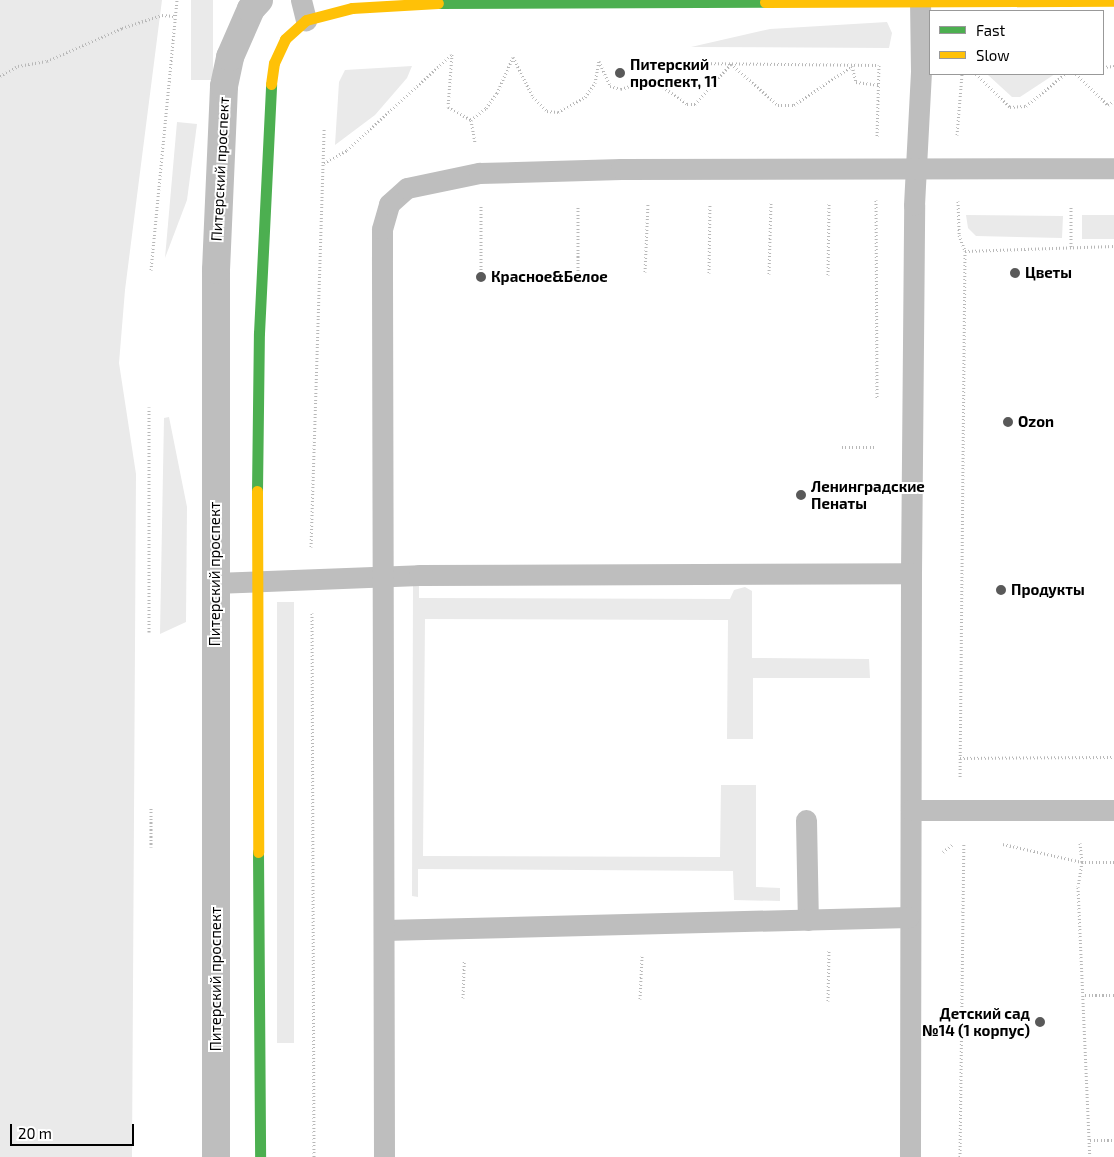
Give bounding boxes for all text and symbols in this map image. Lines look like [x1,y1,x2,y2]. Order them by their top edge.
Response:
legend [929,10,1104,75]
text: Fast [976,21,1005,39]
text: Slow [976,46,1010,64]
place label: Питерский проспект, 11 [630,55,717,90]
marker: Питерский проспект, 11 [614,67,626,79]
street label: Питерский проспект [207,96,233,242]
place label: Цветы [1025,264,1072,282]
marker: Цветы [1009,267,1021,279]
place label: Красное&Белое [491,268,608,286]
marker: Красное&Белое [475,271,487,283]
place label: Ozon [1018,413,1054,431]
marker: Ozon [1002,416,1014,428]
place label: Ленинградские Пенаты [811,477,925,512]
marker: Ленинградские Пенаты [795,489,807,501]
street label: Питерский проспект [206,502,224,646]
place label: Продукты [1011,581,1085,599]
marker: Продукты [995,584,1007,596]
street label: Питерский проспект [207,907,225,1051]
place label: Детский сад №14 (1 корпус) [922,1004,1030,1039]
marker: Детский сад №14 (1 корпус) [1034,1016,1046,1028]
scale bar [12,1114,136,1146]
text: 20 m [18,1124,52,1142]

